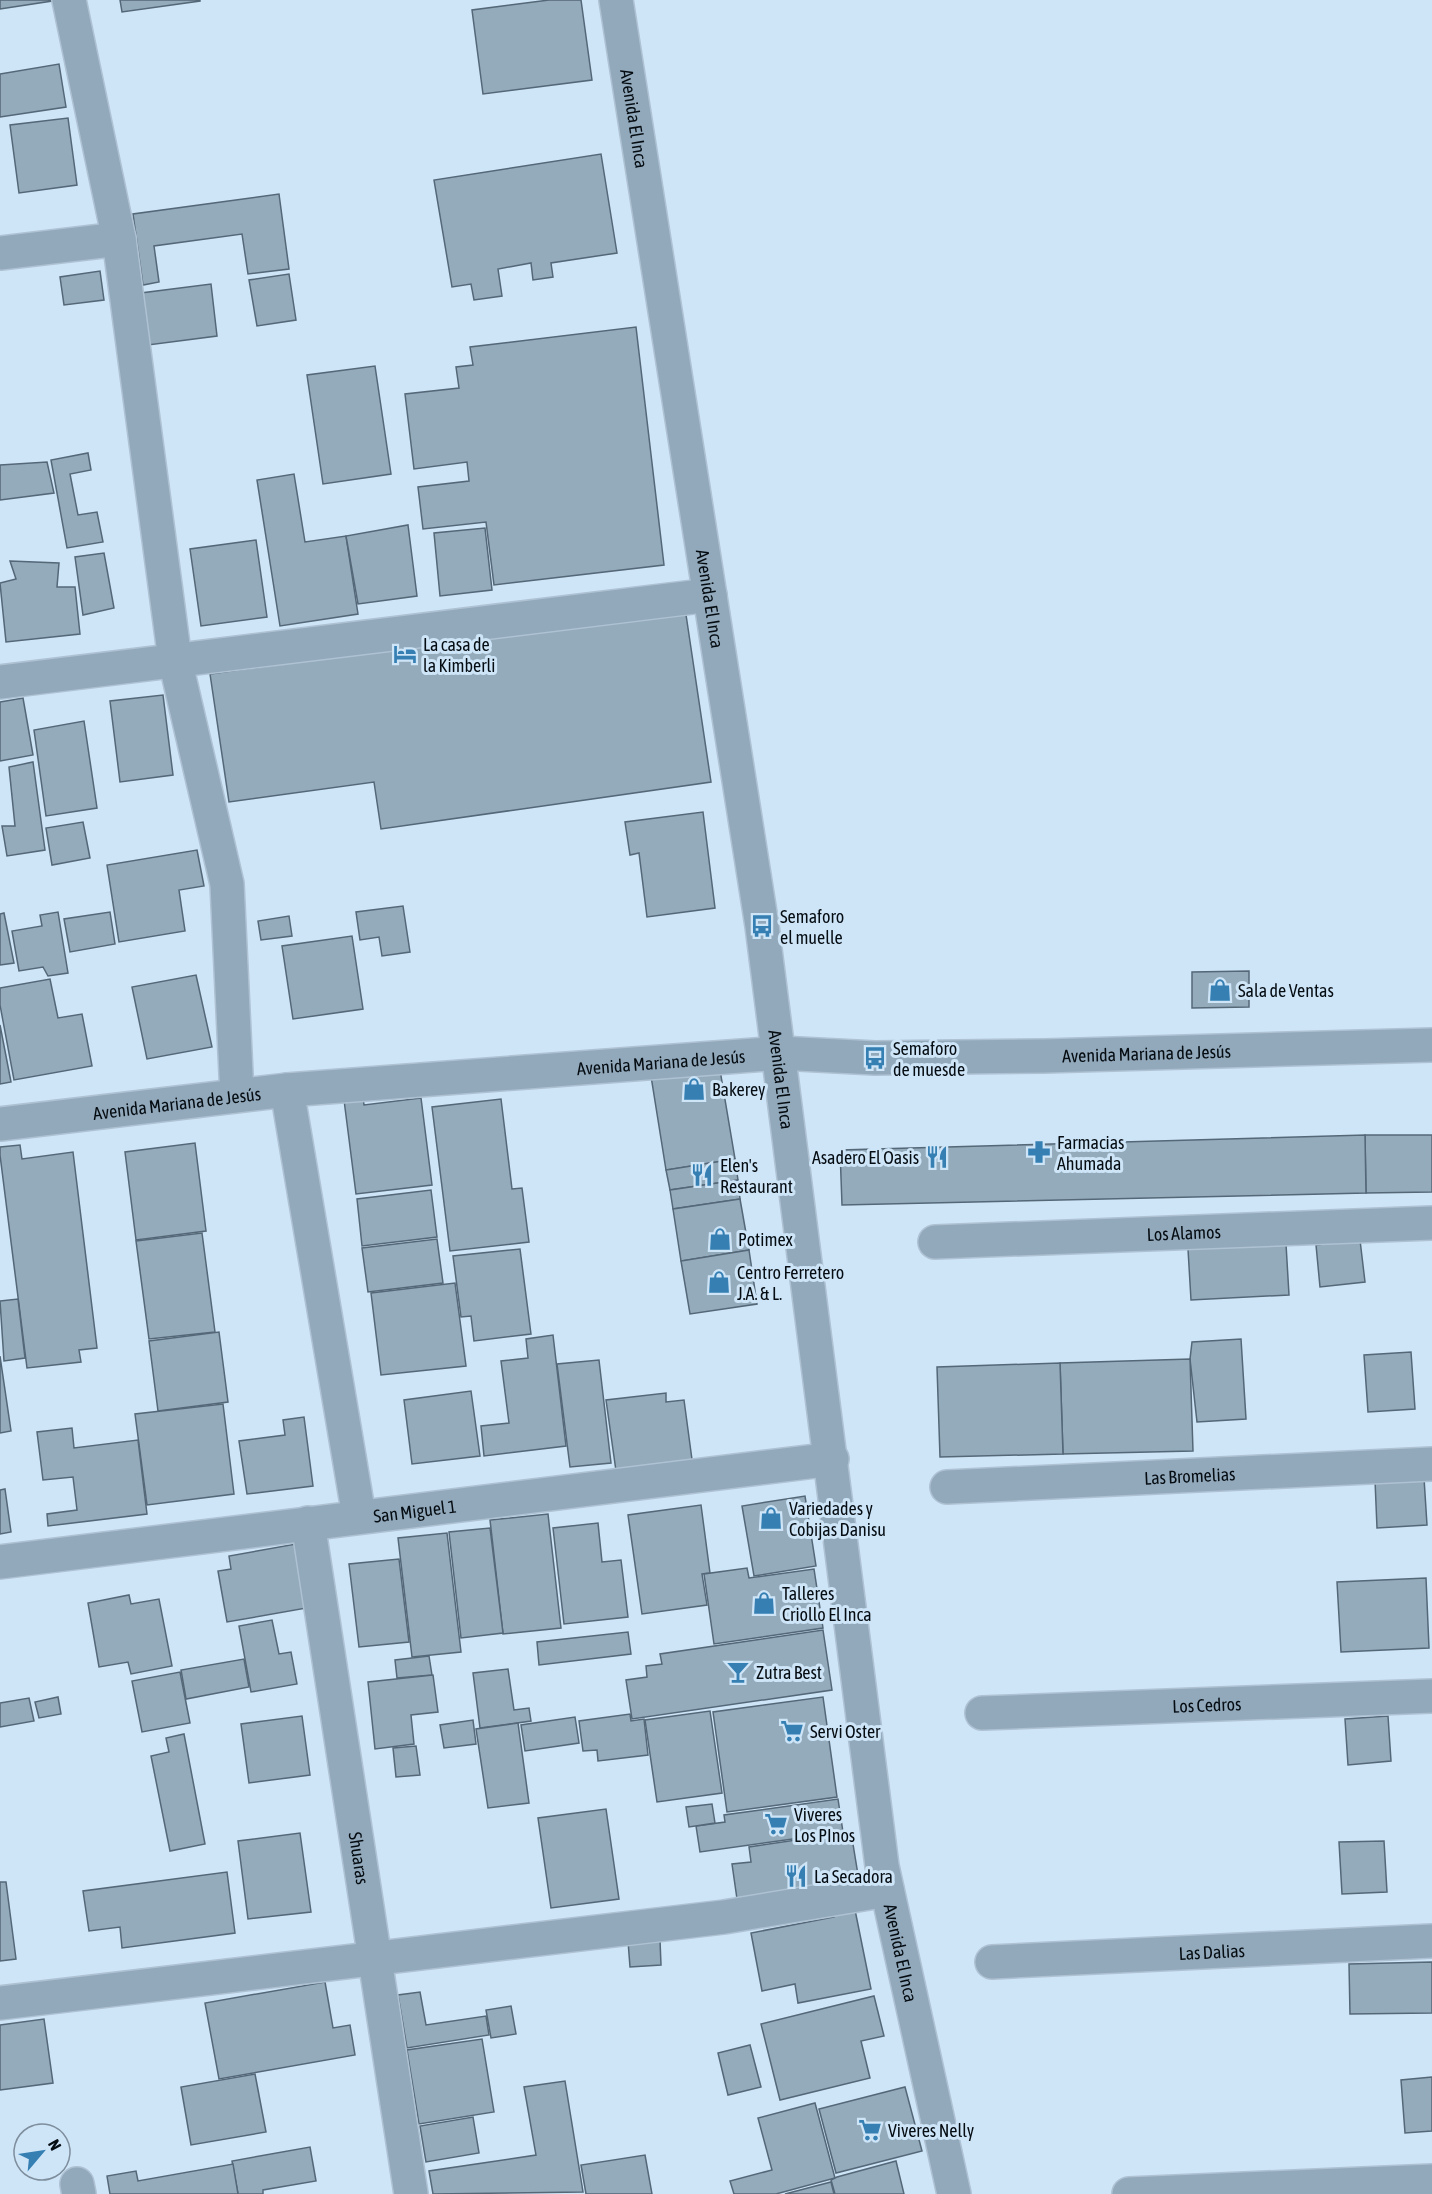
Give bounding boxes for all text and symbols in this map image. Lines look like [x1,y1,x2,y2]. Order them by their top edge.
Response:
street label: Avenida El Inca [617,68,653,169]
street label: Avenida El Inca [692,548,729,650]
place label: La casa de la Kimberli [423,634,495,676]
hotel icon: La casa de la Kimberli [392,641,418,667]
place label: Semaforo el muelle [780,906,844,948]
bus stop icon: Semaforo el muelle [749,913,775,939]
shop icon: Sala de Ventas [1207,977,1233,1003]
place label: Sala de Ventas [1238,980,1334,1001]
street label: Avenida El Inca [765,1028,798,1130]
place label: Semaforo de muesde [893,1038,965,1080]
street label: Avenida Mariana de Jesús [1062,1040,1231,1066]
street label: Avenida Mariana de Jesús [576,1045,746,1079]
bus stop icon: Semaforo de muesde [862,1045,888,1071]
shop icon: Bakerey [681,1076,707,1102]
place label: Bakerey [712,1079,765,1100]
street label: Avenida Mariana de Jesús [92,1083,262,1123]
place label: Farmacias Ahumada [1057,1132,1124,1174]
pharmacy icon: Farmacias Ahumada [1026,1139,1052,1165]
restaurant icon: Asadero El Oasis [924,1144,950,1170]
place label: Asadero El Oasis [812,1147,919,1168]
place label: Elen's Restaurant [720,1155,793,1197]
restaurant icon: Elen's Restaurant [689,1162,715,1188]
street label: Los Alamos [1146,1221,1221,1244]
shop icon: Potimex [707,1226,733,1252]
place label: Potimex [738,1229,793,1250]
place label: Centro Ferretero J.A. & L. [737,1262,844,1304]
shop icon: Centro Ferretero J.A. & L. [706,1269,732,1295]
street label: Las Bromelias [1144,1463,1236,1488]
street label: San Miguel 1 [372,1495,458,1526]
place label: Variedades y Cobijas Danisu [789,1498,886,1540]
shop icon: Variedades y Cobijas Danisu [758,1505,784,1531]
place label: Talleres Criollo El Inca [782,1583,872,1625]
shop icon: Talleres Criollo El Inca [751,1590,777,1616]
bar icon: Zutra Best [725,1659,751,1685]
place label: Zutra Best [756,1662,822,1683]
street label: Los Cedros [1172,1693,1242,1716]
supermarket icon: Servi Oster [779,1718,805,1744]
place label: Servi Oster [810,1721,881,1742]
place label: Viveres Los PInos [794,1804,855,1846]
supermarket icon: Viveres Los PInos [763,1811,789,1837]
street label: Shuaras [345,1830,374,1886]
restaurant icon: La Secadora [783,1863,809,1889]
place label: La Secadora [814,1866,893,1887]
street label: Avenida El Inca [880,1902,922,2004]
street label: Las Dalias [1178,1939,1245,1964]
supermarket icon: Viveres Nelly [857,2117,883,2143]
place label: Viveres Nelly [888,2120,974,2141]
north arrow [12,2122,72,2182]
text: N [45,2136,65,2153]

